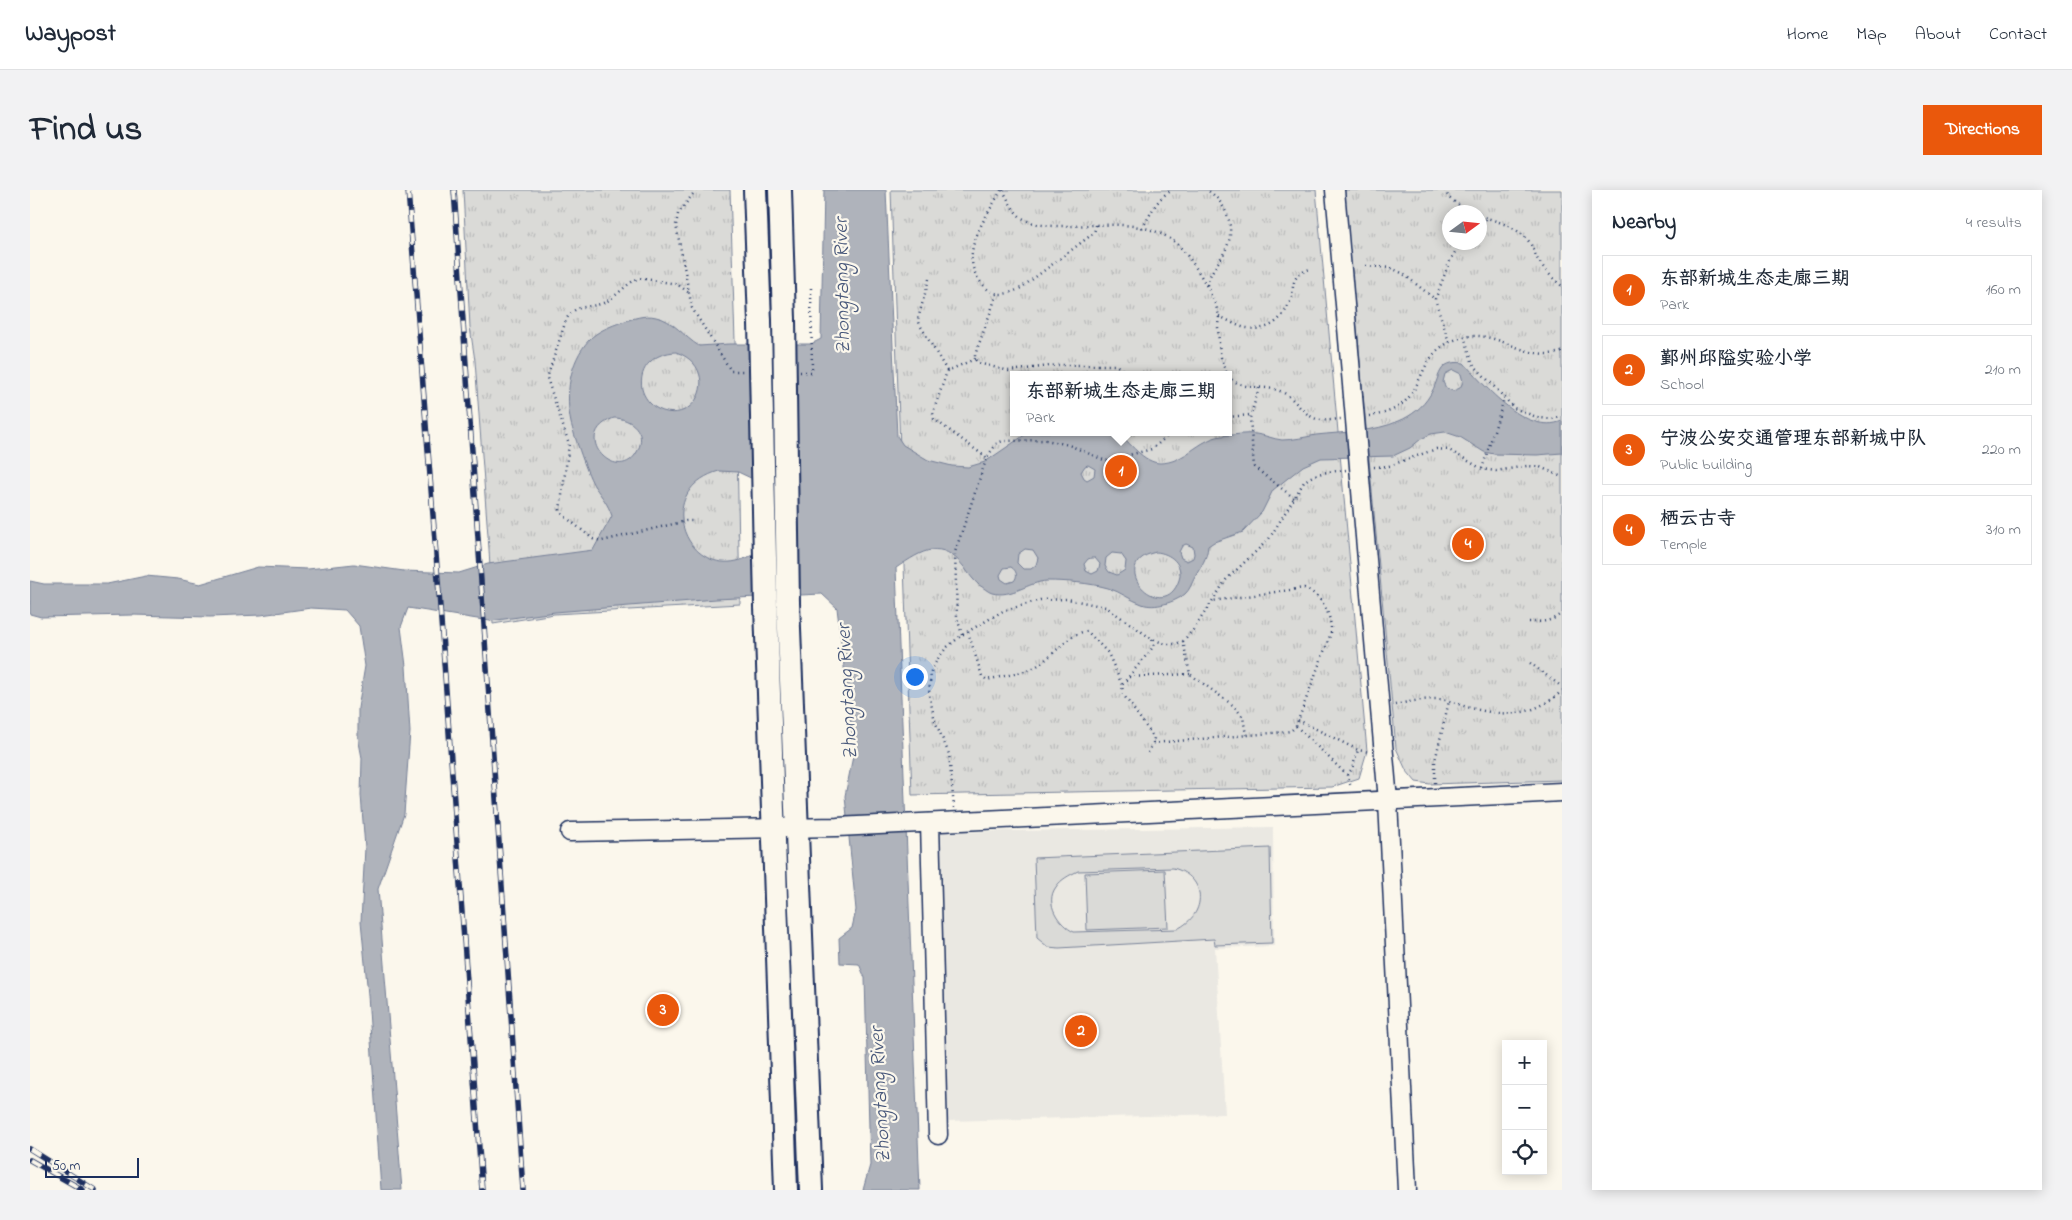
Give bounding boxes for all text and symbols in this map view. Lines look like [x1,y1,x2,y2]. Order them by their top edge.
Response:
text: Waypost [25,17,116,52]
text: Home [1787,22,1828,48]
text: Map [1856,22,1887,48]
text: About [1915,22,1961,48]
text: Contact [1989,22,2047,48]
text: Find us [30,105,142,156]
button: Directions [1923,105,2042,155]
north arrow [1442,205,1487,250]
text: Nearby [1612,208,1676,238]
text: 4 results [1966,211,2022,235]
water label: Zhongtang River [827,215,860,354]
text: 东部新城生态走廊三期 [1660,266,1850,293]
text: 1 [1626,278,1632,302]
text: 160 m [1986,278,2021,302]
text: Park [1660,293,1689,317]
text: 鄞州邱隘实验小学 [1660,346,1812,373]
text: 2 [1625,358,1633,382]
text: 210 m [1985,358,2021,382]
popup [1010,371,1232,436]
text: School [1660,373,1704,397]
text: 东部新城生态走廊三期 [1026,379,1216,406]
text: Park [1026,406,1055,430]
text: 宁波公安交通管理东部新城中队 [1660,426,1926,453]
text: 3 [1626,438,1632,462]
text: 220 m [1982,438,2021,462]
pin: 1 [1105,452,1137,490]
text: Public building [1660,453,1752,477]
text: 栖云古寺 [1660,506,1736,533]
text: 4 [1626,518,1632,542]
text: 310 m [1986,518,2021,542]
pin: 4 [1452,525,1484,563]
text: Temple [1660,533,1707,557]
water label: Zhongtang River [829,621,868,761]
your location [902,664,928,690]
pin: 3 [647,991,679,1029]
pin: 2 [1065,1012,1097,1050]
water label: Zhongtang River [862,1024,901,1164]
map controls [1502,1040,1547,1175]
button: + [1502,1040,1547,1085]
button: − [1502,1085,1547,1130]
button: locate [1502,1130,1547,1175]
scale bar [45,1155,139,1178]
text: 50 m [52,1156,80,1177]

